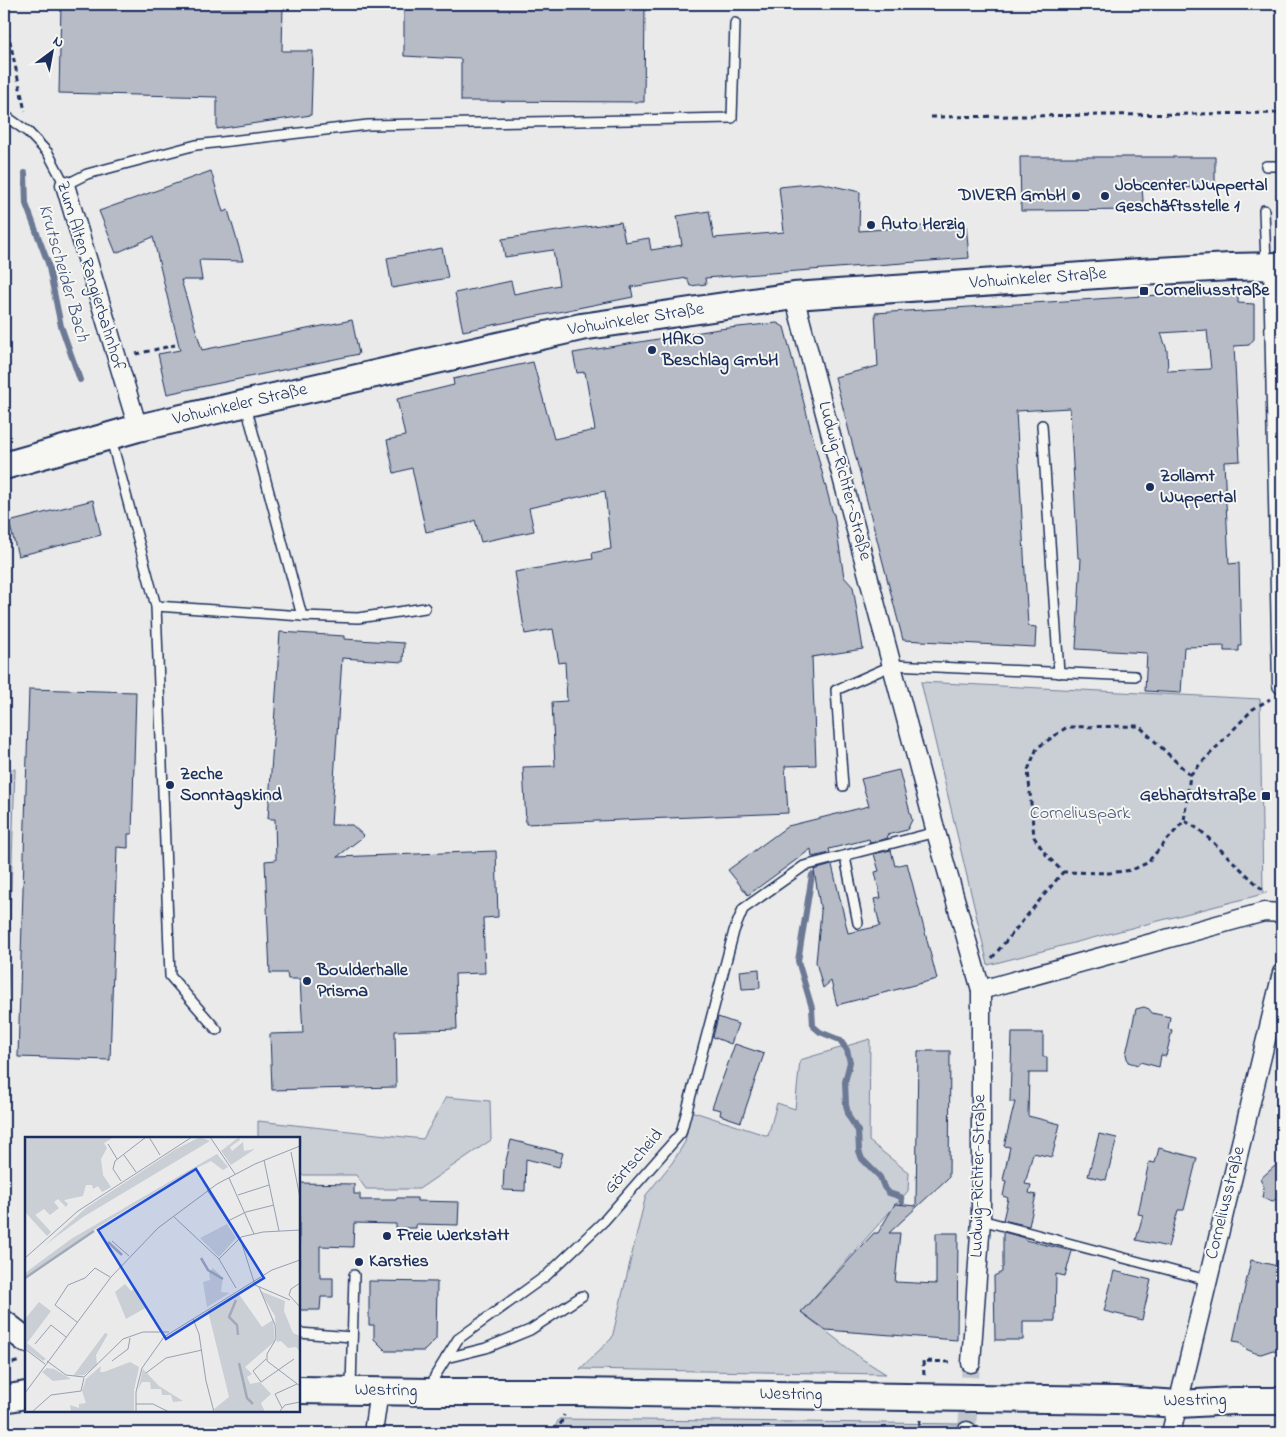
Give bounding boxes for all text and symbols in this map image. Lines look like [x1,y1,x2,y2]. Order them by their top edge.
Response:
north arrow [28,28,78,78]
text: N [49,31,68,54]
place label: Jobcenter Wuppertal Geschäftsstelle 1 [1115,173,1267,220]
street label: Zum Alten Rangierbahnhof [48,178,131,375]
place label: DIVERA GmbH [957,183,1066,209]
marker: DIVERA GmbH [1070,190,1082,202]
marker: Jobcenter Wuppertal Geschäftsstelle 1 [1099,190,1111,202]
water label: Krutscheider Bach [30,201,96,346]
place label: Auto Herzig [881,212,965,239]
marker: Auto Herzig [865,219,877,231]
street label: Vohwinkeler Straße [968,261,1108,297]
place label: Corneliusstraße [1154,278,1270,304]
marker: Corneliusstraße [1138,285,1150,297]
street label: Vohwinkeler Straße [565,296,707,344]
place label: HAKO Beschlag GmbH [661,327,778,375]
marker: HAKO Beschlag GmbH [646,344,658,356]
street label: Vohwinkeler Straße [169,377,311,433]
street label: Ludwig-Richter-Straße [809,399,878,564]
place label: Zollamt Wuppertal [1160,464,1236,511]
marker: Zollamt Wuppertal [1144,481,1156,493]
place label: Zeche Sonntagskind [180,762,283,810]
marker: Zeche Sonntagskind [164,779,176,791]
place label: Gebhardtstraße [1140,783,1257,809]
marker: Gebhardtstraße [1260,790,1272,802]
park label: Corneliuspark [1030,801,1130,827]
place label: Boulderhalle Prisma [316,958,409,1005]
marker: Boulderhalle Prisma [301,975,313,987]
street label: Ludwig-Richter-Straße [965,1093,994,1258]
street label: Görtscheid [598,1124,670,1200]
inset map [25,1137,300,1412]
street label: Corneliusstraße [1199,1143,1253,1262]
place label: Freie Werkstatt [396,1223,510,1249]
marker: Freie Werkstatt [381,1230,393,1242]
place label: Karsties [369,1249,429,1275]
marker: Karsties [353,1256,365,1268]
street label: Westring [354,1377,418,1406]
street label: Westring [759,1381,823,1410]
street label: Westring [1163,1387,1227,1416]

